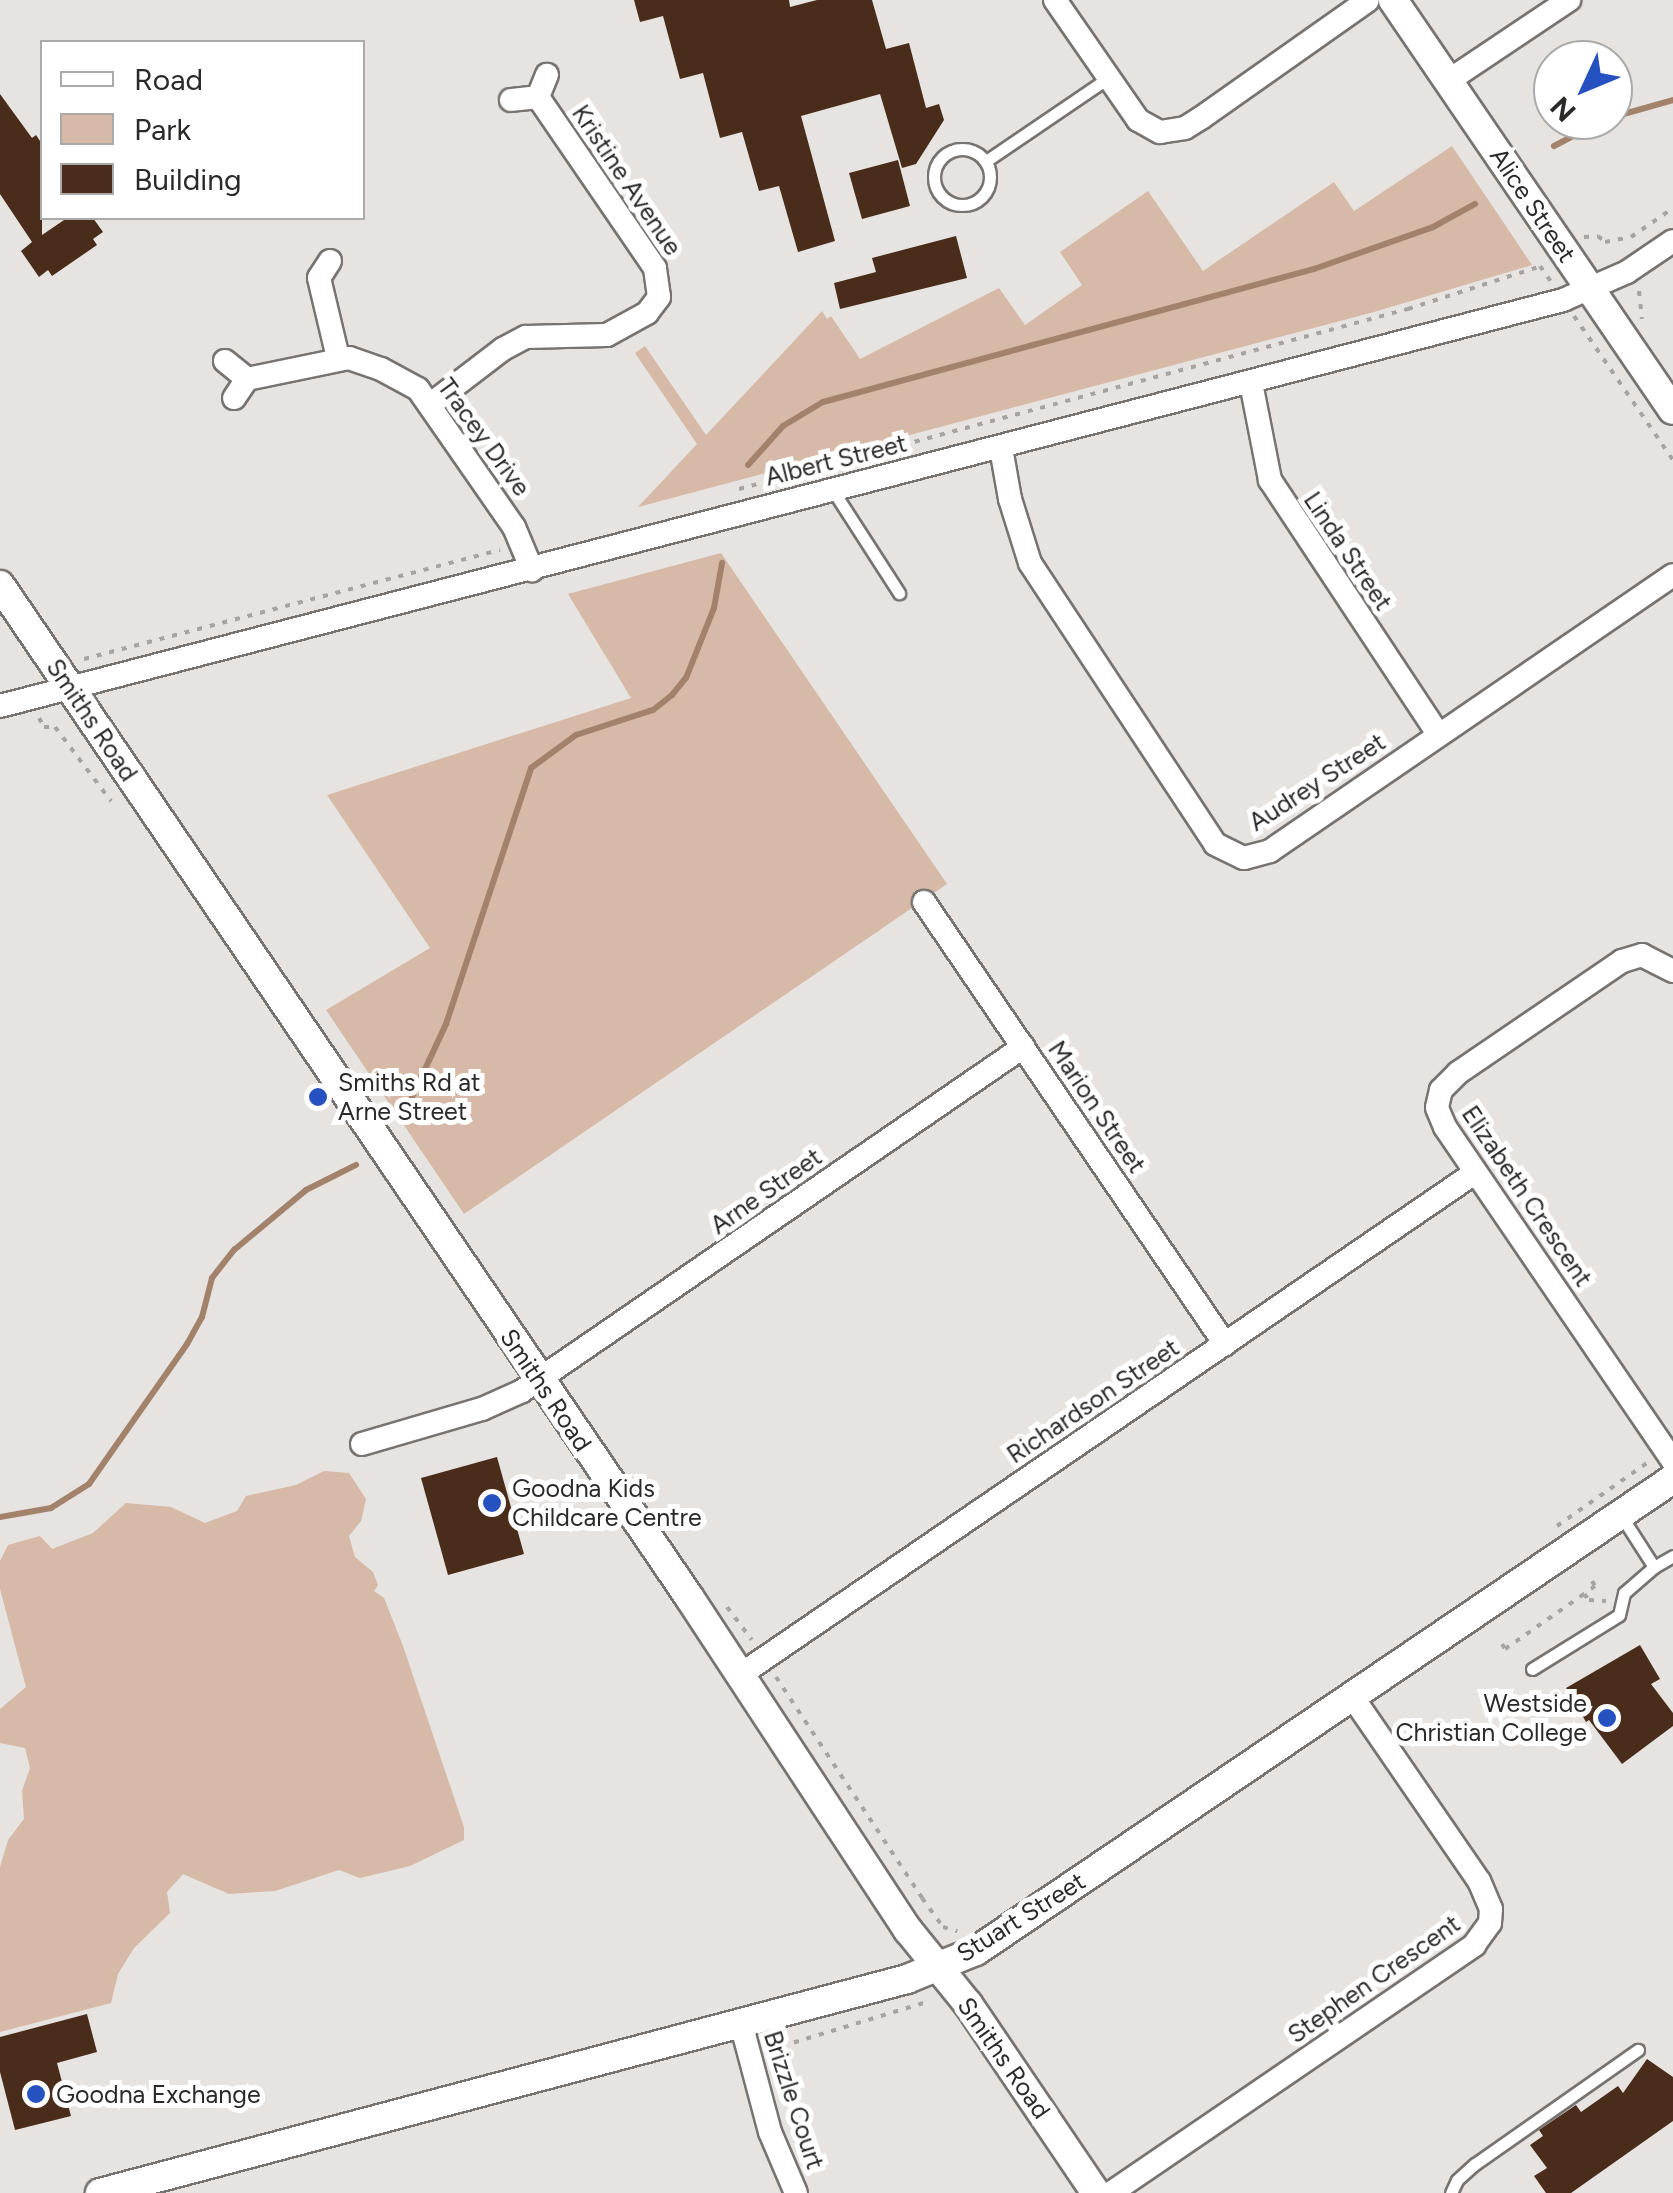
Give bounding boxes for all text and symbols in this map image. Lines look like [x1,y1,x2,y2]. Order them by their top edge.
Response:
legend [40,40,365,220]
north arrow [1533,40,1633,140]
text: Road [134,61,203,98]
text: N [1543,90,1583,129]
street label: Kristine Avenue [566,99,688,261]
text: Park [134,111,191,148]
street label: Alice Street [1484,142,1582,268]
text: Building [134,161,242,198]
street label: Tracey Drive [431,372,537,502]
street label: Albert Street [762,428,910,492]
street label: Linda Street [1297,486,1399,616]
street label: Smiths Road [40,653,144,787]
street label: Audrey Street [1243,727,1391,837]
street label: Marion Street [1042,1035,1152,1179]
place label: Smiths Rd at Arne Street [338,1068,480,1127]
marker: Smiths Rd at Arne Street [307,1086,329,1108]
street label: Elizabeth Crescent [1455,1100,1599,1292]
street label: Arne Street [704,1142,828,1240]
street label: Smiths Road [494,1323,598,1457]
street label: Richardson Street [1001,1332,1185,1470]
place label: Goodna Kids Childcare Centre [512,1474,702,1533]
marker: Goodna Kids Childcare Centre [481,1492,503,1514]
place label: Westside Christian College [1396,1689,1587,1748]
marker: Westside Christian College [1596,1707,1618,1729]
street label: Stuart Street [951,1866,1091,1968]
street label: Stephen Crescent [1282,1908,1466,2050]
street label: Smiths Road [951,1992,1057,2124]
street label: Brizzle Court [758,2027,830,2173]
place label: Goodna Exchange [56,2079,261,2109]
marker: Goodna Exchange [25,2083,47,2105]

